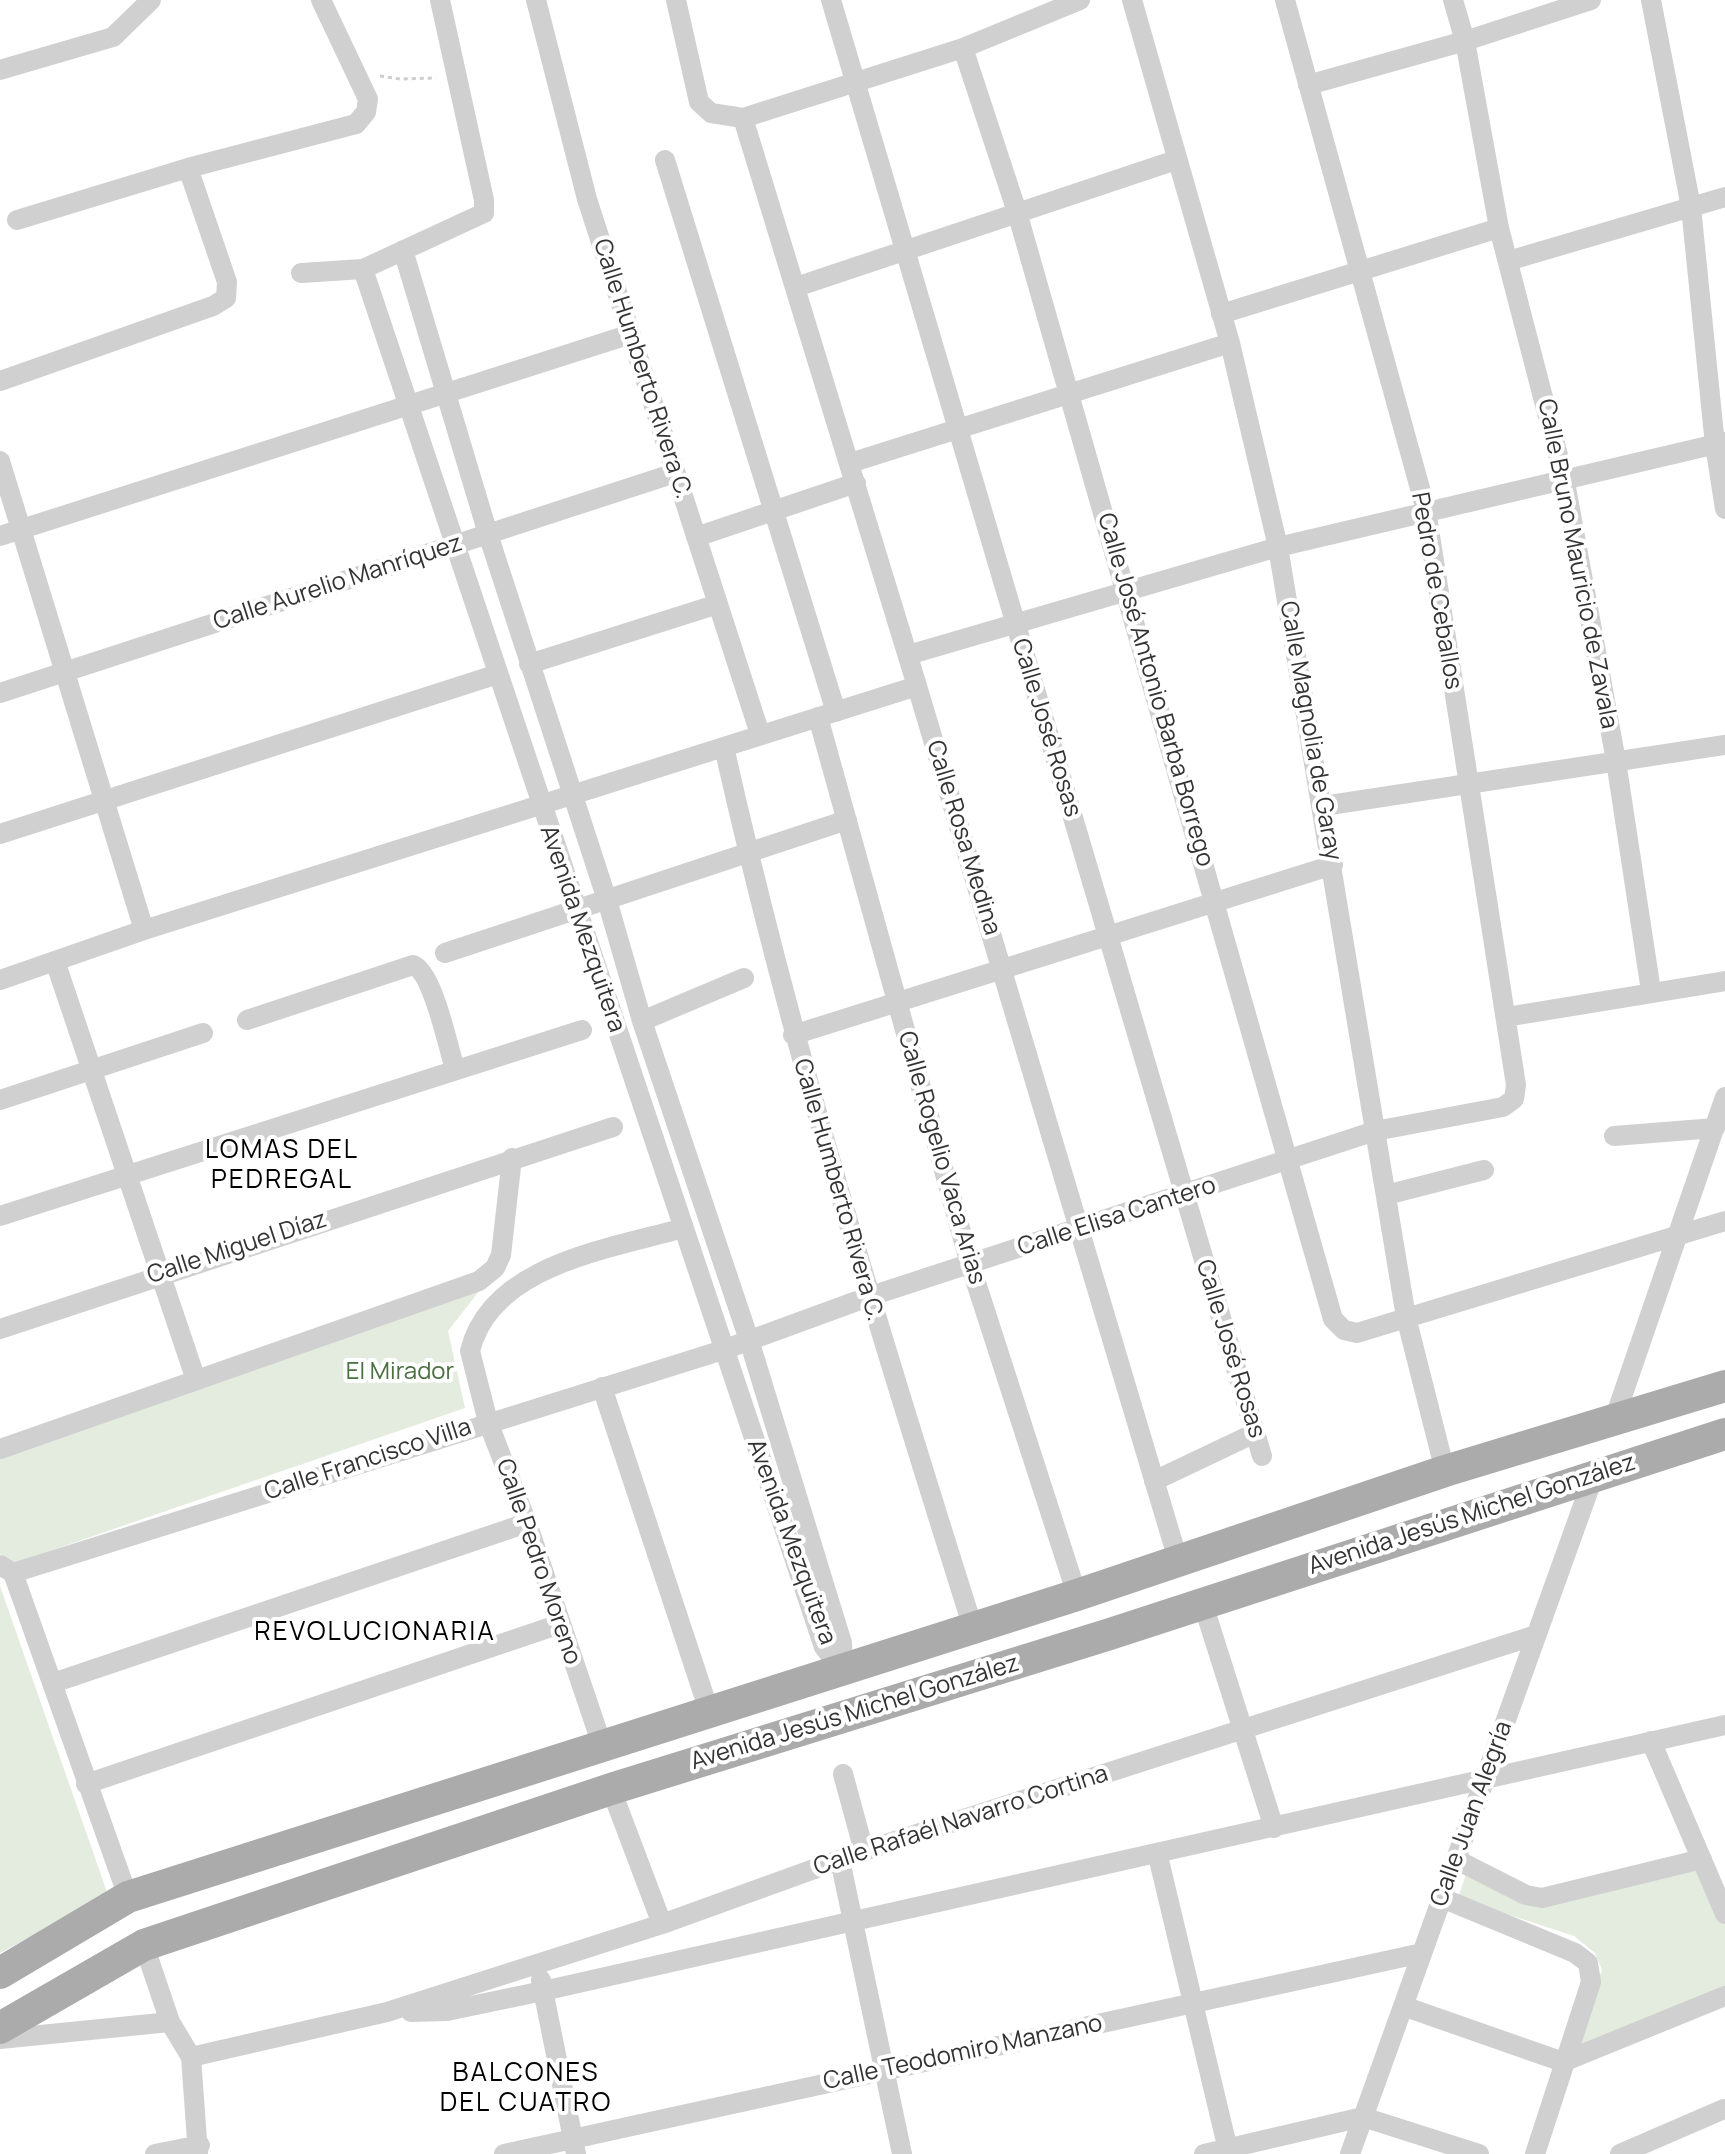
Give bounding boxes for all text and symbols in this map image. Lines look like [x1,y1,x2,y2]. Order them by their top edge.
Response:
street label: Calle Humberto Rivera C. [586,235,698,503]
street label: Calle Bruno Mauricio de Zavala [1531,397,1623,731]
street label: Pedro de Ceballos [1404,490,1468,692]
street label: Calle José Antonio Barba Borrego [1091,510,1219,870]
street label: Calle Aurelio Manríquez [210,529,466,637]
street label: Calle Magnolia de Garay [1273,599,1347,863]
street label: Calle José Rosas [1005,635,1087,821]
street label: Calle Rosa Medina [920,737,1006,939]
street label: Avenida Mezquitera [533,822,631,1036]
street label: Calle Rogelio Vaca Arias [891,1028,991,1288]
street label: Calle Humberto Rivera C. [787,1056,889,1324]
district label: LOMAS DEL PEDREGAL [205,1135,359,1196]
street label: Calle Elisa Cantero [1014,1171,1220,1263]
street label: Calle Miguel Díaz [144,1205,330,1291]
street label: Calle José Rosas [1189,1256,1271,1442]
park label: El Mirador [346,1358,454,1386]
street label: Calle Francisco Villa [261,1413,475,1507]
street label: Avenida Mezquitera [740,1435,842,1649]
street label: Avenida Jesús Michel González [1305,1448,1639,1582]
street label: Calle Pedro Moreno [489,1455,587,1669]
district label: REVOLUCIONARIA [254,1617,496,1649]
street label: Avenida Jesús Michel González [687,1649,1023,1777]
street label: Calle Juan Alegría [1425,1717,1519,1911]
street label: Calle Rafaél Navarro Cortina [810,1760,1112,1882]
street label: Calle Teodomiro Manzano [821,2009,1105,2097]
district label: BALCONES DEL CUATRO [440,2058,612,2120]

